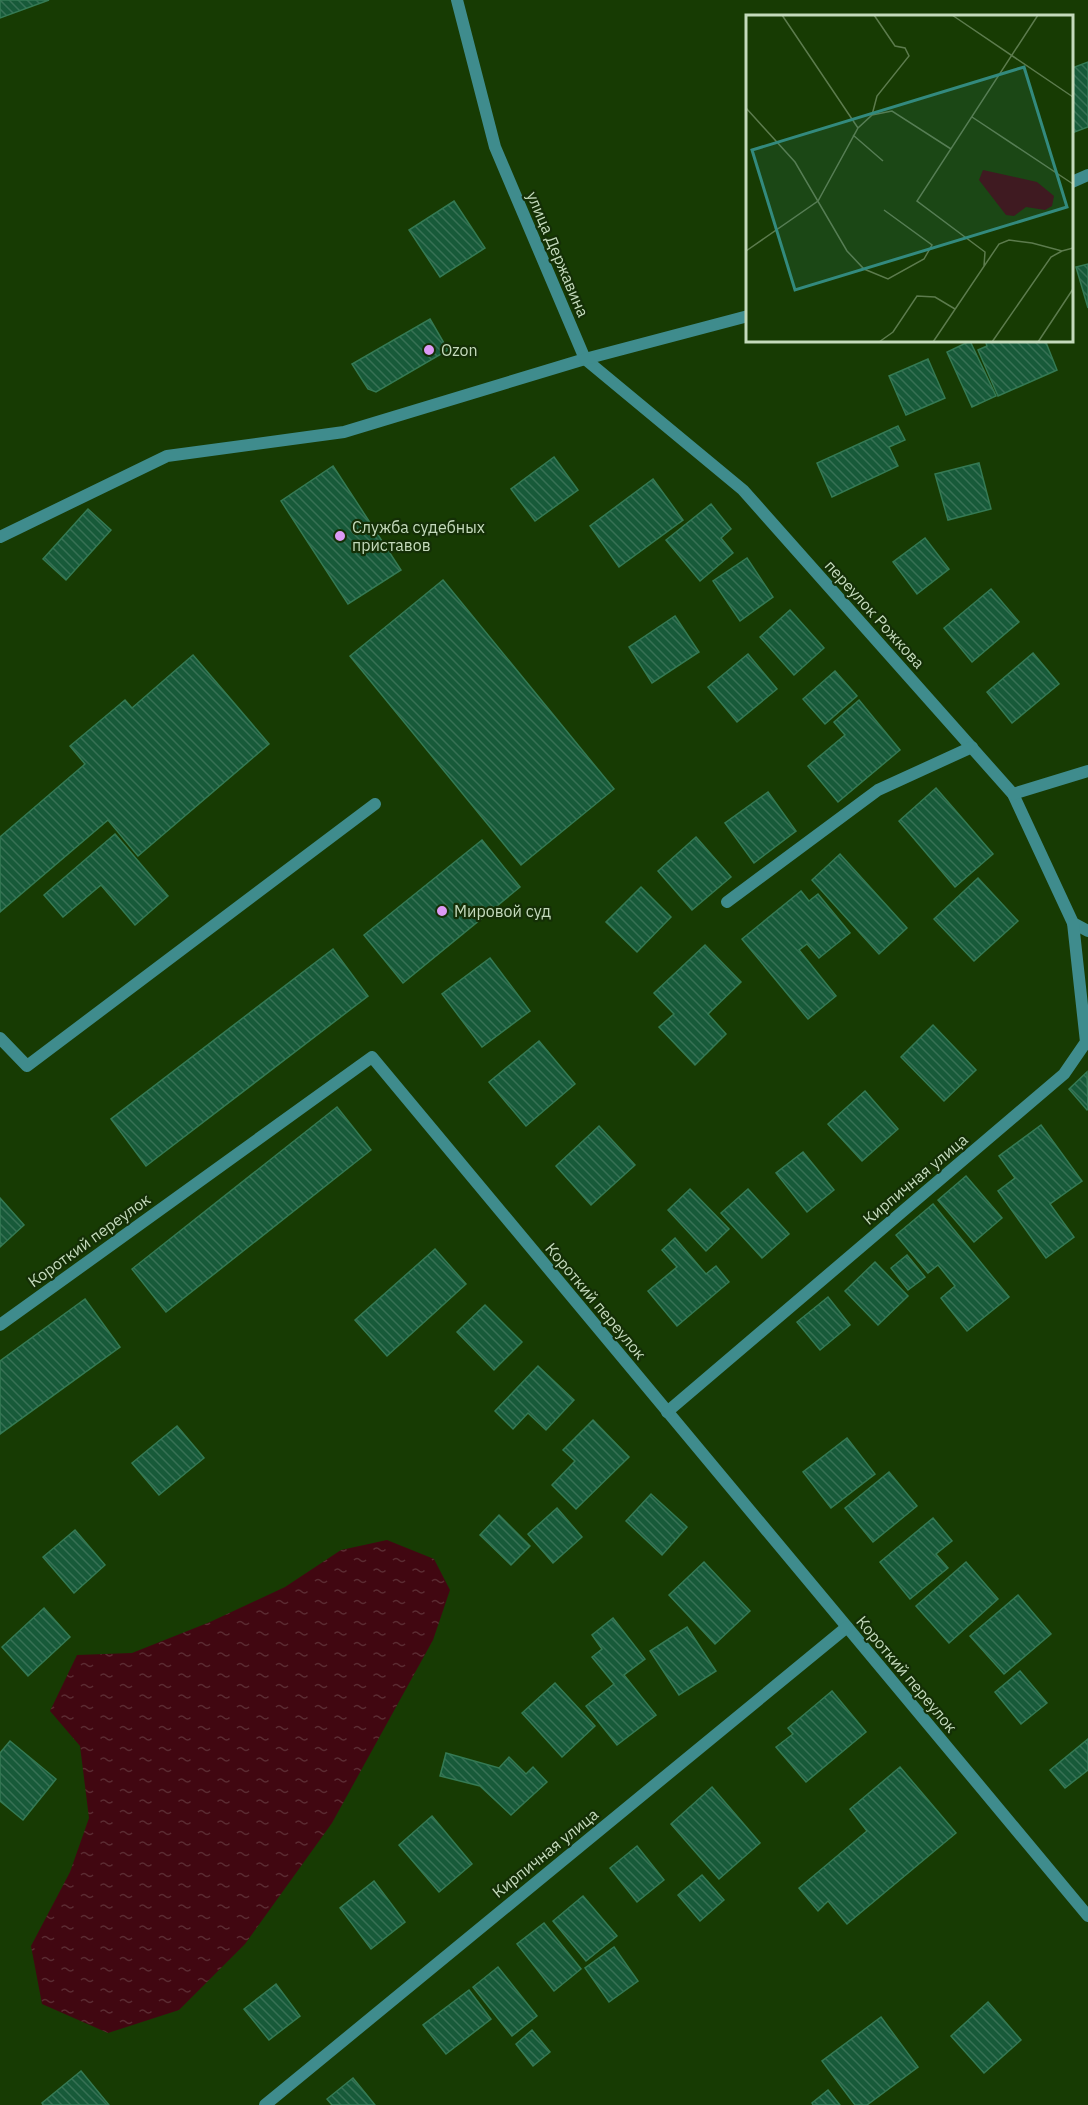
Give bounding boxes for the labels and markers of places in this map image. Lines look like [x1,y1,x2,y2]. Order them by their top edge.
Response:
place label: Ozon [441,340,478,360]
marker: Ozon [422,343,436,357]
place label: Служба судебных приставов [352,517,485,555]
marker: Служба судебных приставов [333,529,347,543]
place label: Мировой суд [454,901,551,921]
marker: Мировой суд [435,904,449,918]

